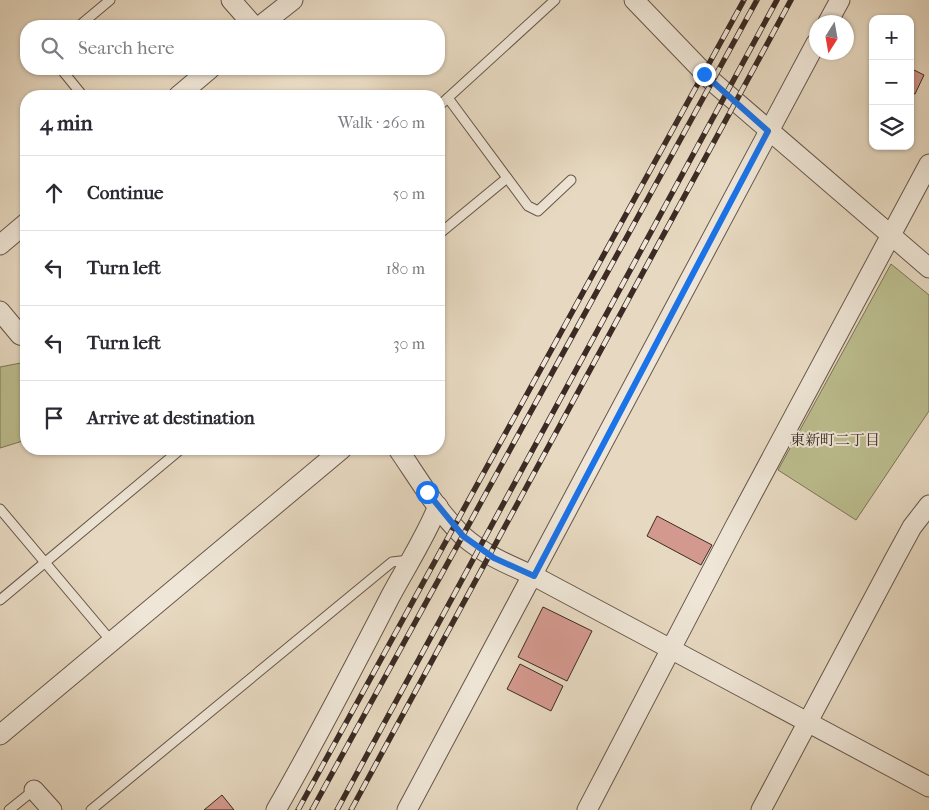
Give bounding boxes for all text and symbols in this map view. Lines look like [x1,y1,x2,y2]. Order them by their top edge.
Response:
north arrow [809,15,854,60]
map controls [869,15,914,150]
button: + [869,15,914,60]
search box [20,20,445,75]
icon: search [38,34,66,62]
text: Search here [78,37,174,59]
button: − [869,60,914,105]
route end [693,63,716,86]
button: layers [869,105,914,150]
text: 4 min [40,111,93,135]
text: Walk · 260 m [338,113,425,132]
icon: ahead [40,179,68,207]
text: Continue [87,182,163,204]
text: 50 m [393,184,425,203]
icon: left [40,254,68,282]
text: Turn left [87,257,161,279]
text: 180 m [386,259,425,278]
icon: left [40,329,68,357]
text: Turn left [87,332,161,354]
text: 30 m [393,334,425,353]
icon: arrive [40,404,68,432]
text: Arrive at destination [87,407,255,429]
district label: 東新町二丁目 [790,431,880,449]
route start [416,481,439,504]

